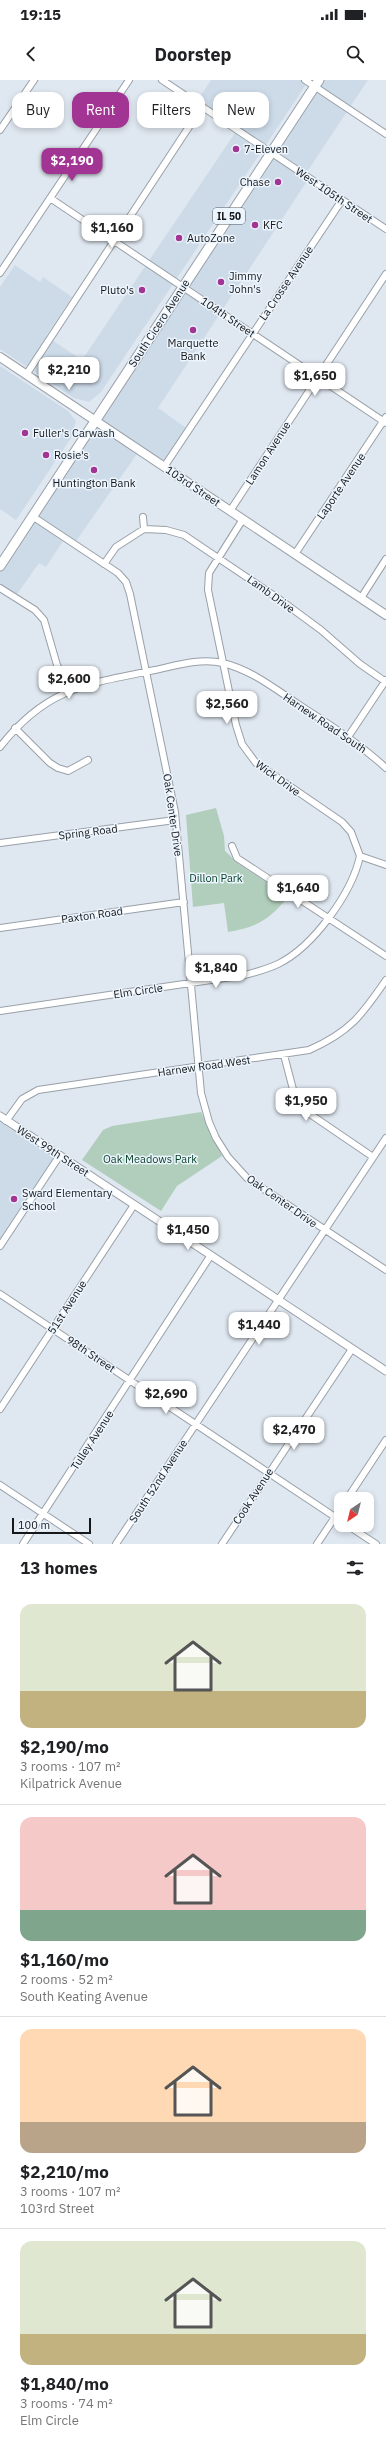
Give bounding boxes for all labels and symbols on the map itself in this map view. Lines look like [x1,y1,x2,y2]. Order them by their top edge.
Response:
place label: 7-Eleven [244,142,288,156]
marker: 7-Eleven [231,144,241,154]
pin: $2,190 [39,148,105,182]
street label: West 105th Street [293,164,375,226]
place label: Chase [240,175,270,189]
marker: Chase [273,177,283,187]
road number: IL 50 [213,208,245,224]
pin: $1,160 [79,215,145,249]
place label: KFC [263,218,283,232]
marker: KFC [250,220,260,230]
place label: AutoZone [187,231,235,245]
marker: AutoZone [174,233,184,243]
street label: La Crosse Avenue [256,243,316,323]
place label: Jimmy John's [229,269,262,296]
street label: South Cicero Avenue [125,276,193,370]
marker: Jimmy John's [216,277,226,287]
place label: Pluto's [100,283,134,297]
marker: Pluto's [137,285,147,295]
street label: 104th Street [198,294,258,340]
marker: Marquette Bank [188,325,198,335]
place label: Marquette Bank [167,336,219,363]
pin: $2,210 [36,357,102,391]
pin: $1,650 [282,363,348,397]
street label: Lamon Avenue [242,419,294,487]
place label: Fuller's Carwash [33,426,115,440]
marker: Fuller's Carwash [20,428,30,438]
place label: Rosie's [54,448,89,462]
marker: Rosie's [41,450,51,460]
street label: Laporte Avenue [314,450,368,522]
street label: 103rd Street [163,463,223,509]
marker: Huntington Bank [89,465,99,475]
place label: Huntington Bank [53,476,136,490]
street label: Lamb Drive [244,572,298,616]
pin: $2,600 [36,666,102,700]
street label: Harnew Road South [281,690,369,756]
pin: $2,560 [194,691,260,725]
street label: Wick Drive [253,757,303,799]
street label: Oak Center Drive [160,773,186,857]
street label: Spring Road [58,821,118,843]
park label: Dillon Park [189,871,243,885]
pin: $1,640 [265,875,331,909]
street label: Paxton Road [60,904,124,926]
pin: $1,840 [183,955,249,989]
street label: Elm Circle [112,981,164,1001]
street label: Harnew Road West [157,1053,251,1079]
pin: $1,950 [273,1088,339,1122]
street label: West 99th Street [14,1122,92,1180]
park label: Oak Meadows Park [103,1152,197,1166]
street label: Oak Center Drive [244,1171,320,1231]
place label: Sward Elementary School [22,1186,113,1213]
marker: Sward Elementary School [9,1194,19,1204]
pin: $1,450 [155,1217,221,1251]
street label: 51st Avenue [44,1277,90,1337]
pin: $1,440 [226,1312,292,1346]
street label: 98th Street [64,1333,118,1376]
pin: $2,690 [133,1381,199,1415]
street label: Tulley Avenue [67,1407,117,1473]
pin: $2,470 [261,1417,327,1451]
street label: South 52nd Avenue [126,1437,190,1525]
street label: Cook Avenue [230,1465,276,1527]
north arrow [334,1492,374,1532]
scale bar [12,1516,91,1535]

